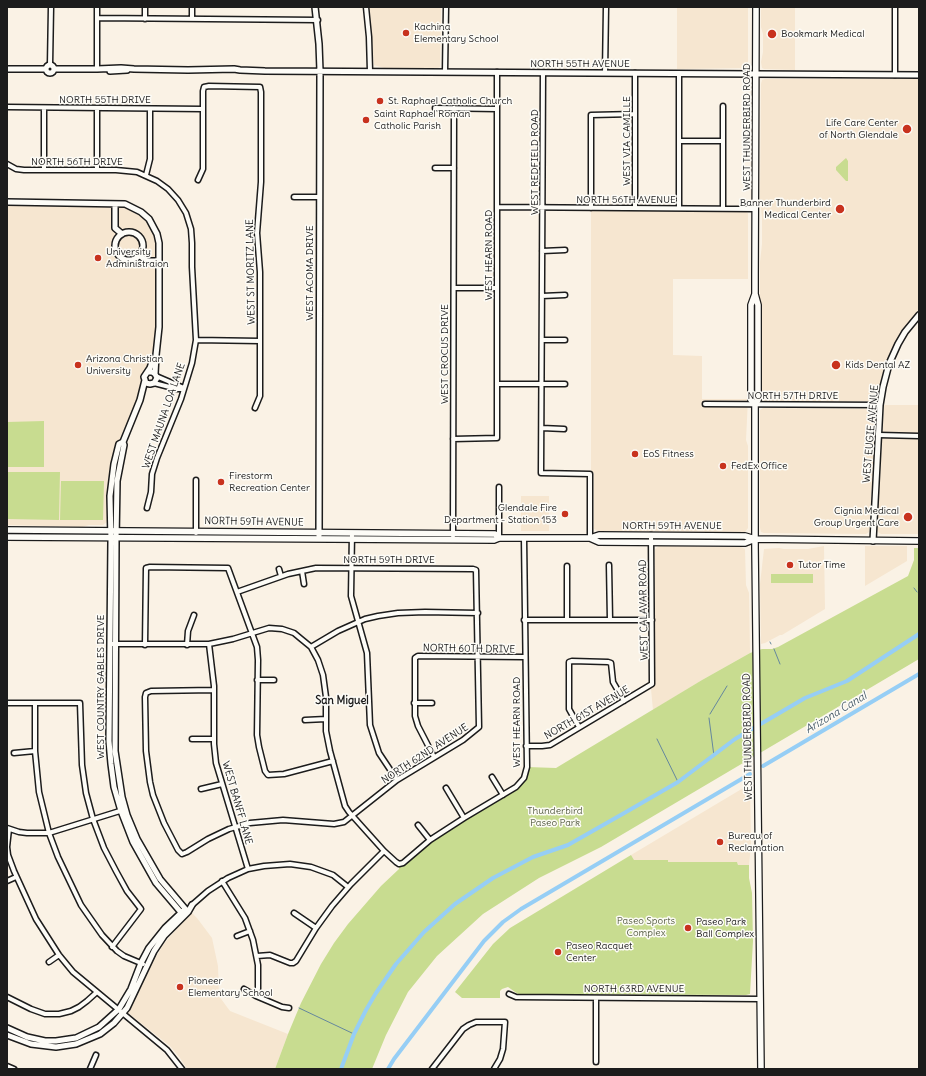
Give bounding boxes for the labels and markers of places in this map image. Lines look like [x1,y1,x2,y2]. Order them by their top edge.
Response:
place label: Kachina Elementary School [414,21,498,44]
marker: Kachina Elementary School [401,28,411,38]
marker: Bookmark Medical [766,28,778,40]
place label: Bookmark Medical [781,28,864,40]
place label: St. Raphael Catholic Church [388,95,512,107]
marker: St. Raphael Catholic Church [375,96,385,106]
place label: Saint Raphael Roman Catholic Parish [374,108,470,132]
marker: Saint Raphael Roman Catholic Parish [361,115,371,125]
place label: Life Care Center of North Glendale [819,117,898,140]
marker: Life Care Center of North Glendale [901,123,913,135]
place label: Banner Thunderbird Medical Center [740,197,831,220]
marker: Banner Thunderbird Medical Center [834,203,846,215]
place label: University Administraion [106,246,169,270]
marker: University Administraion [93,253,103,263]
place label: Arizona Christian University [86,353,163,376]
marker: Kids Dental AZ [830,359,842,371]
place label: Kids Dental AZ [845,359,910,371]
marker: Arizona Christian University [73,360,83,370]
place label: EoS Fitness [643,448,694,460]
marker: EoS Fitness [630,449,640,459]
place label: FedEx Office [731,460,787,472]
marker: FedEx Office [718,461,728,471]
place label: Firestorm Recreation Center [229,470,310,494]
marker: Firestorm Recreation Center [216,477,226,487]
place label: Glendale Fire Department - Station 153 [444,502,557,526]
place label: Cignia Medical Group Urgent Care [814,505,899,528]
marker: Glendale Fire Department - Station 153 [560,509,570,519]
marker: Cignia Medical Group Urgent Care [902,511,914,523]
place label: Tutor Time [798,559,845,571]
marker: Tutor Time [785,560,795,570]
place label: Bureau of Reclamation [728,830,784,854]
marker: Bureau of Reclamation [715,837,725,847]
place label: Paseo Park Ball Complex [696,916,754,940]
marker: Paseo Park Ball Complex [683,923,693,933]
place label: Paseo Racquet Center [566,940,632,964]
marker: Paseo Racquet Center [553,947,563,957]
place label: Pioneer Elementary School [188,975,272,998]
marker: Pioneer Elementary School [175,982,185,992]

